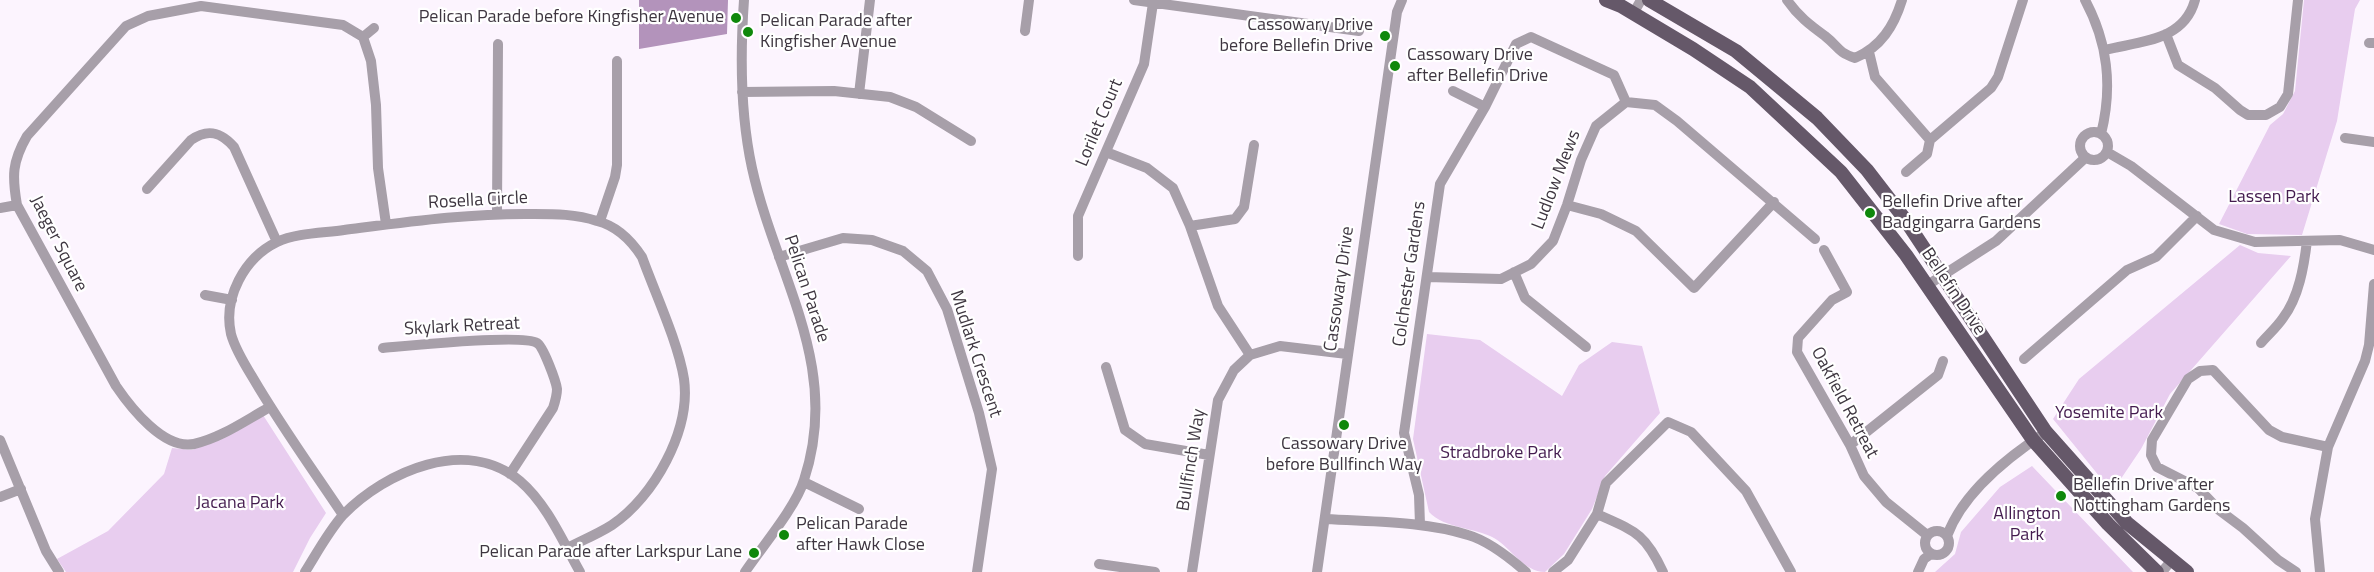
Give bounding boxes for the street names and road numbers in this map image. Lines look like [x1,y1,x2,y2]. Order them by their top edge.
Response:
street label: Lorilet Court [1072,76,1128,170]
street label: Ludlow Mews [1528,127,1586,233]
street label: Rosella Circle [427,188,529,214]
street label: Jaeger Square [25,192,91,296]
street label: Colchester Gardens [1389,200,1431,348]
street label: Cassowary Drive [1321,225,1359,353]
street label: Pelican Parade [778,233,834,345]
street label: Bellefin Drive [1916,244,1990,340]
street label: Mudlark Crescent [944,288,1006,420]
street label: Skylark Retreat [404,313,520,341]
street label: Oakfield Retreat [1806,344,1882,462]
street label: Bullfinch Way [1173,407,1211,513]

